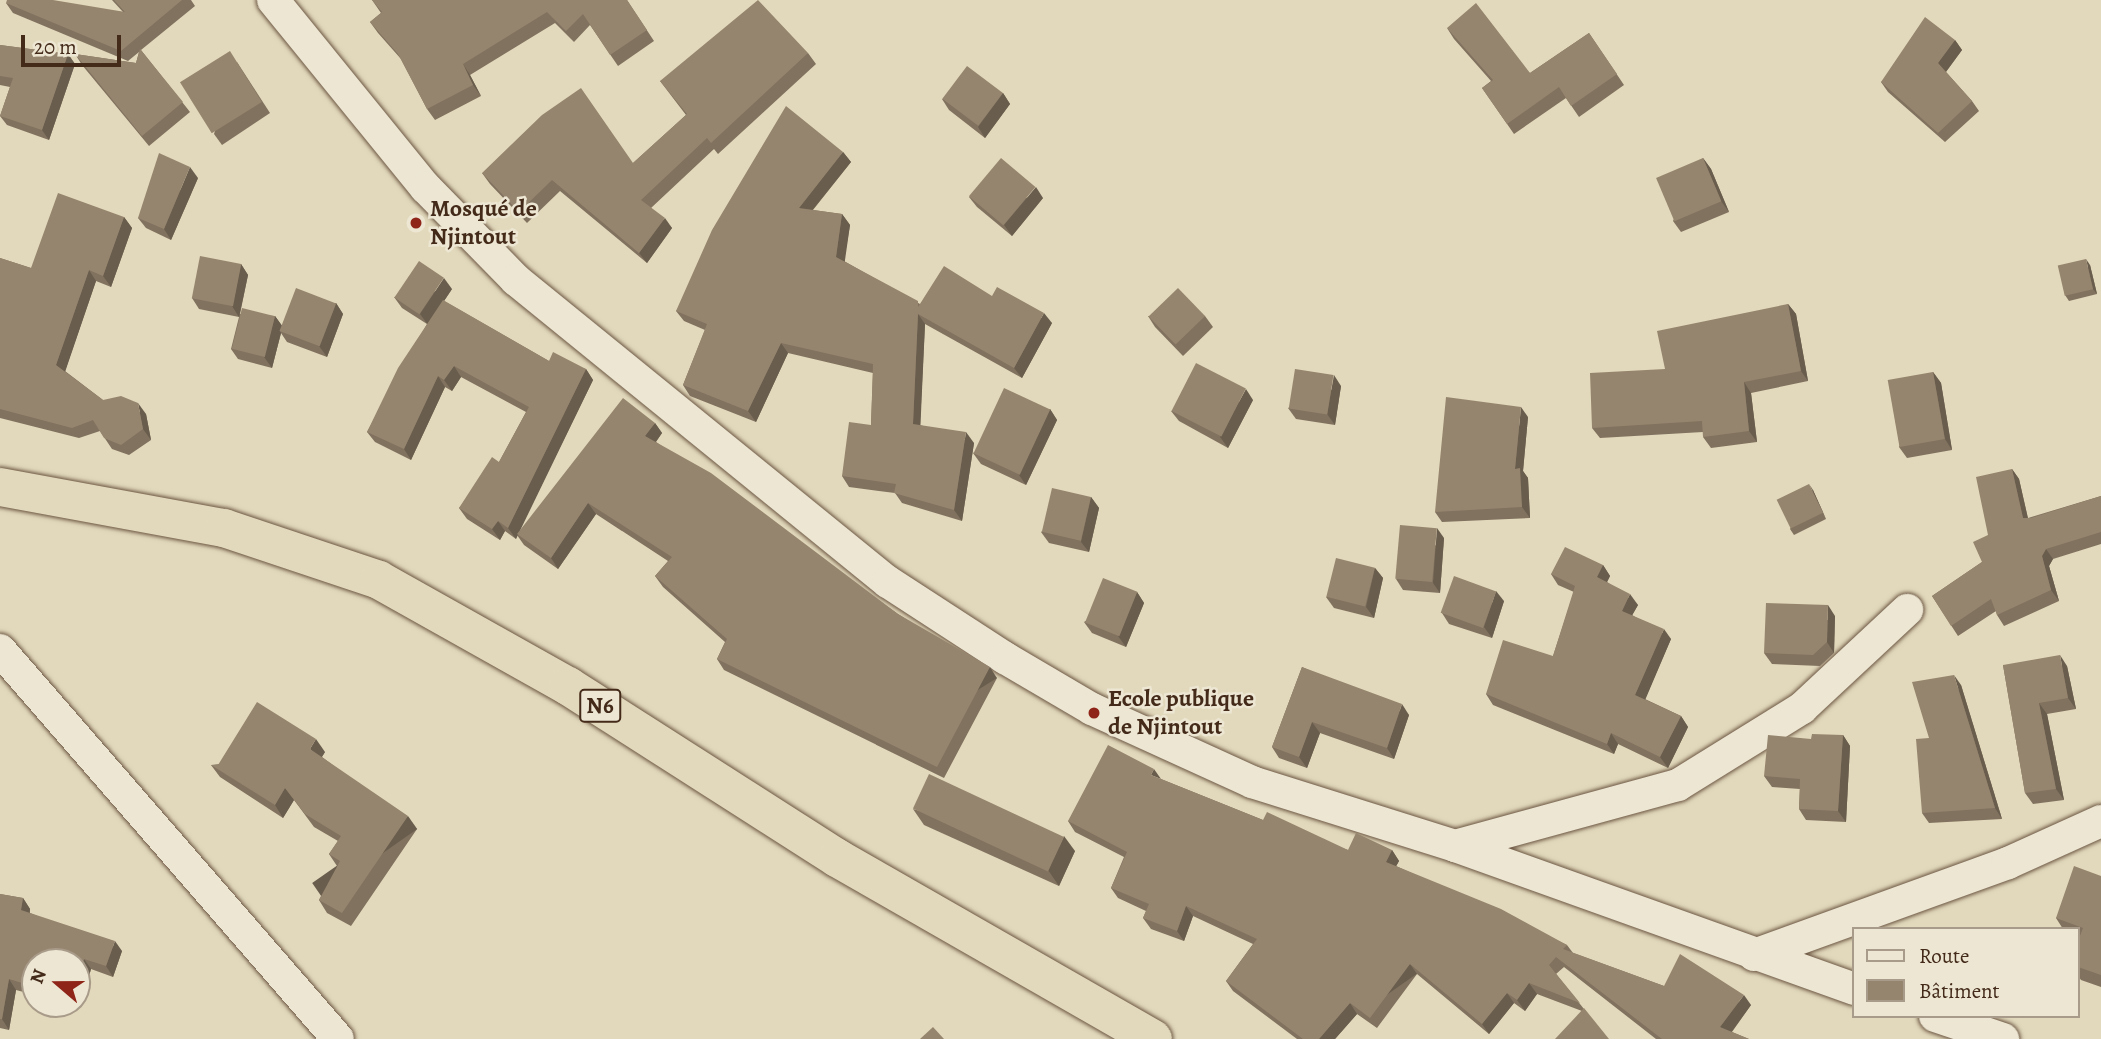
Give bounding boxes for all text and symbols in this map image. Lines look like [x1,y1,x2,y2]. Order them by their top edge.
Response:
scale bar [24,21,124,65]
text: 20 m [34,33,77,61]
place label: Mosqué de Njintout [430,195,537,251]
marker: Mosqué de Njintout [408,215,424,231]
place label: Ecole publique de Njintout [1108,685,1254,741]
road number: N6 [579,686,621,726]
marker: Ecole publique de Njintout [1086,705,1102,721]
legend [1853,927,2080,1018]
text: Route [1919,942,1969,970]
north arrow [21,948,91,1018]
text: N [24,966,53,987]
text: Bâtiment [1919,977,2000,1005]

